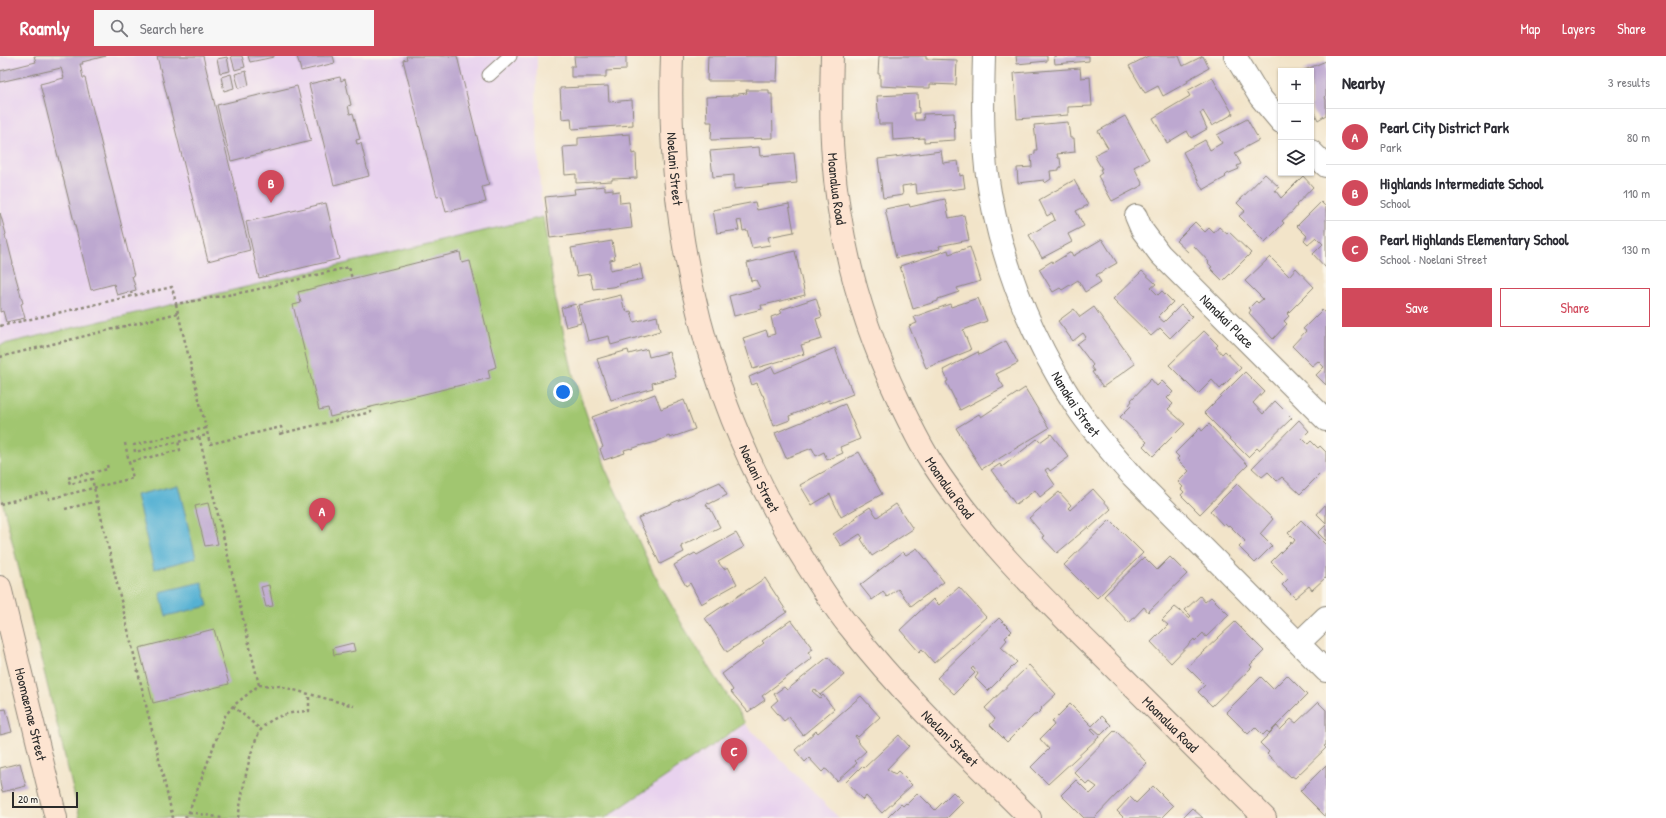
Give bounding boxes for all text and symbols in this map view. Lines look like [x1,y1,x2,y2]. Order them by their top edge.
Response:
search box [94,10,374,46]
text: Roamly [20,15,70,41]
icon: search [108,17,130,39]
text: Search here [140,18,204,39]
text: Map [1520,19,1540,38]
text: Layers [1562,19,1595,38]
text: Share [1617,19,1646,38]
map controls [1278,68,1314,176]
button: + [1278,68,1314,104]
text: Nearby [1342,71,1385,94]
text: 3 results [1608,73,1650,91]
button: − [1278,104,1314,140]
text: Pearl City District Park [1380,117,1509,138]
text: A [1352,128,1358,146]
text: 80 m [1627,128,1650,146]
street label: Noelani Street [663,132,688,207]
text: Park [1380,138,1402,156]
button: layers [1278,140,1314,176]
street label: Moanalua Road [824,152,851,227]
pin: B [258,170,284,203]
text: Highlands Intermediate School [1380,173,1543,194]
text: B [1352,184,1358,202]
text: 110 m [1623,184,1650,202]
text: School [1380,194,1410,212]
text: Pearl Highlands Elementary School [1380,229,1569,250]
text: C [1351,240,1359,258]
text: 130 m [1622,240,1650,258]
text: School · Noelani Street [1380,250,1487,268]
button: Save [1342,288,1492,327]
button: Share [1500,288,1650,327]
street label: Nanakai Place [1196,289,1259,352]
street label: Nanakai Street [1048,368,1105,441]
your location [553,382,573,402]
street label: Noelani Street [735,442,784,516]
street label: Moanalua Road [921,453,979,523]
pin: A [309,498,335,531]
street label: Hoomaemae Street [11,666,52,763]
street label: Moanalua Road [1138,692,1203,757]
street label: Noelani Street [918,705,983,771]
pin: C [721,738,747,771]
scale bar [12,790,78,809]
text: 20 m [18,792,38,806]

